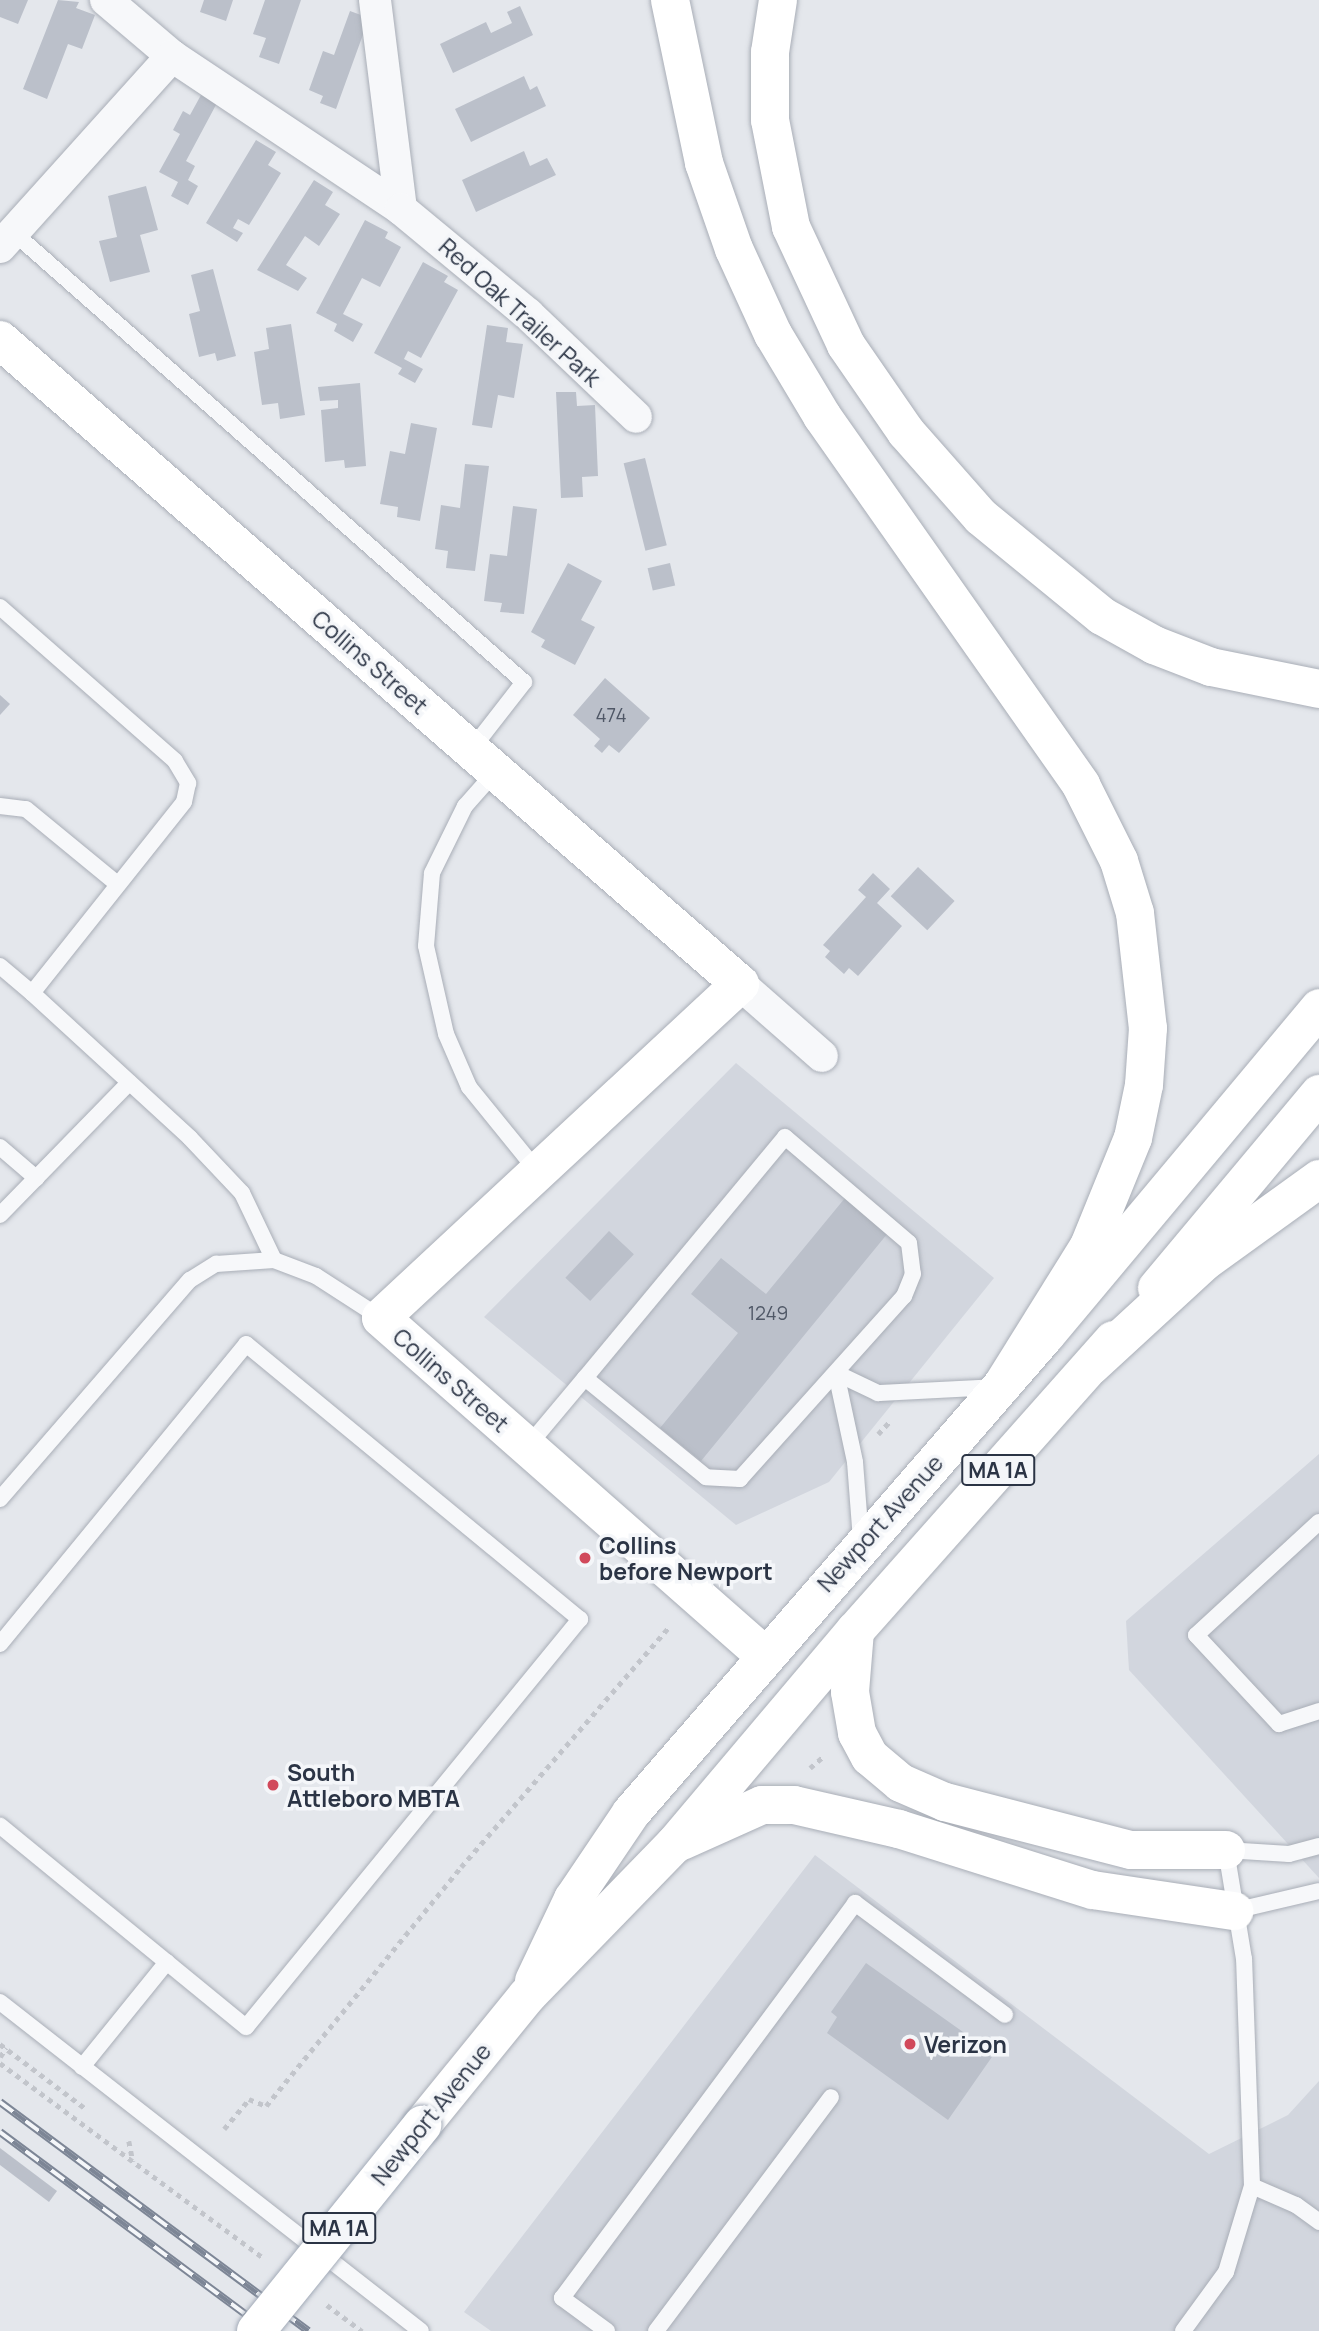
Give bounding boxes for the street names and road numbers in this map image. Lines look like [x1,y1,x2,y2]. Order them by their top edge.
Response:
street label: Red Oak Trailer Park [434,232,606,392]
street label: Collins Street [307,604,433,720]
street label: Collins Street [388,1322,514,1438]
street label: Newport Avenue [811,1449,949,1597]
road number: MA 1A [960,1452,1036,1488]
street label: Newport Avenue [365,2038,497,2190]
road number: MA 1A [300,2210,378,2246]

